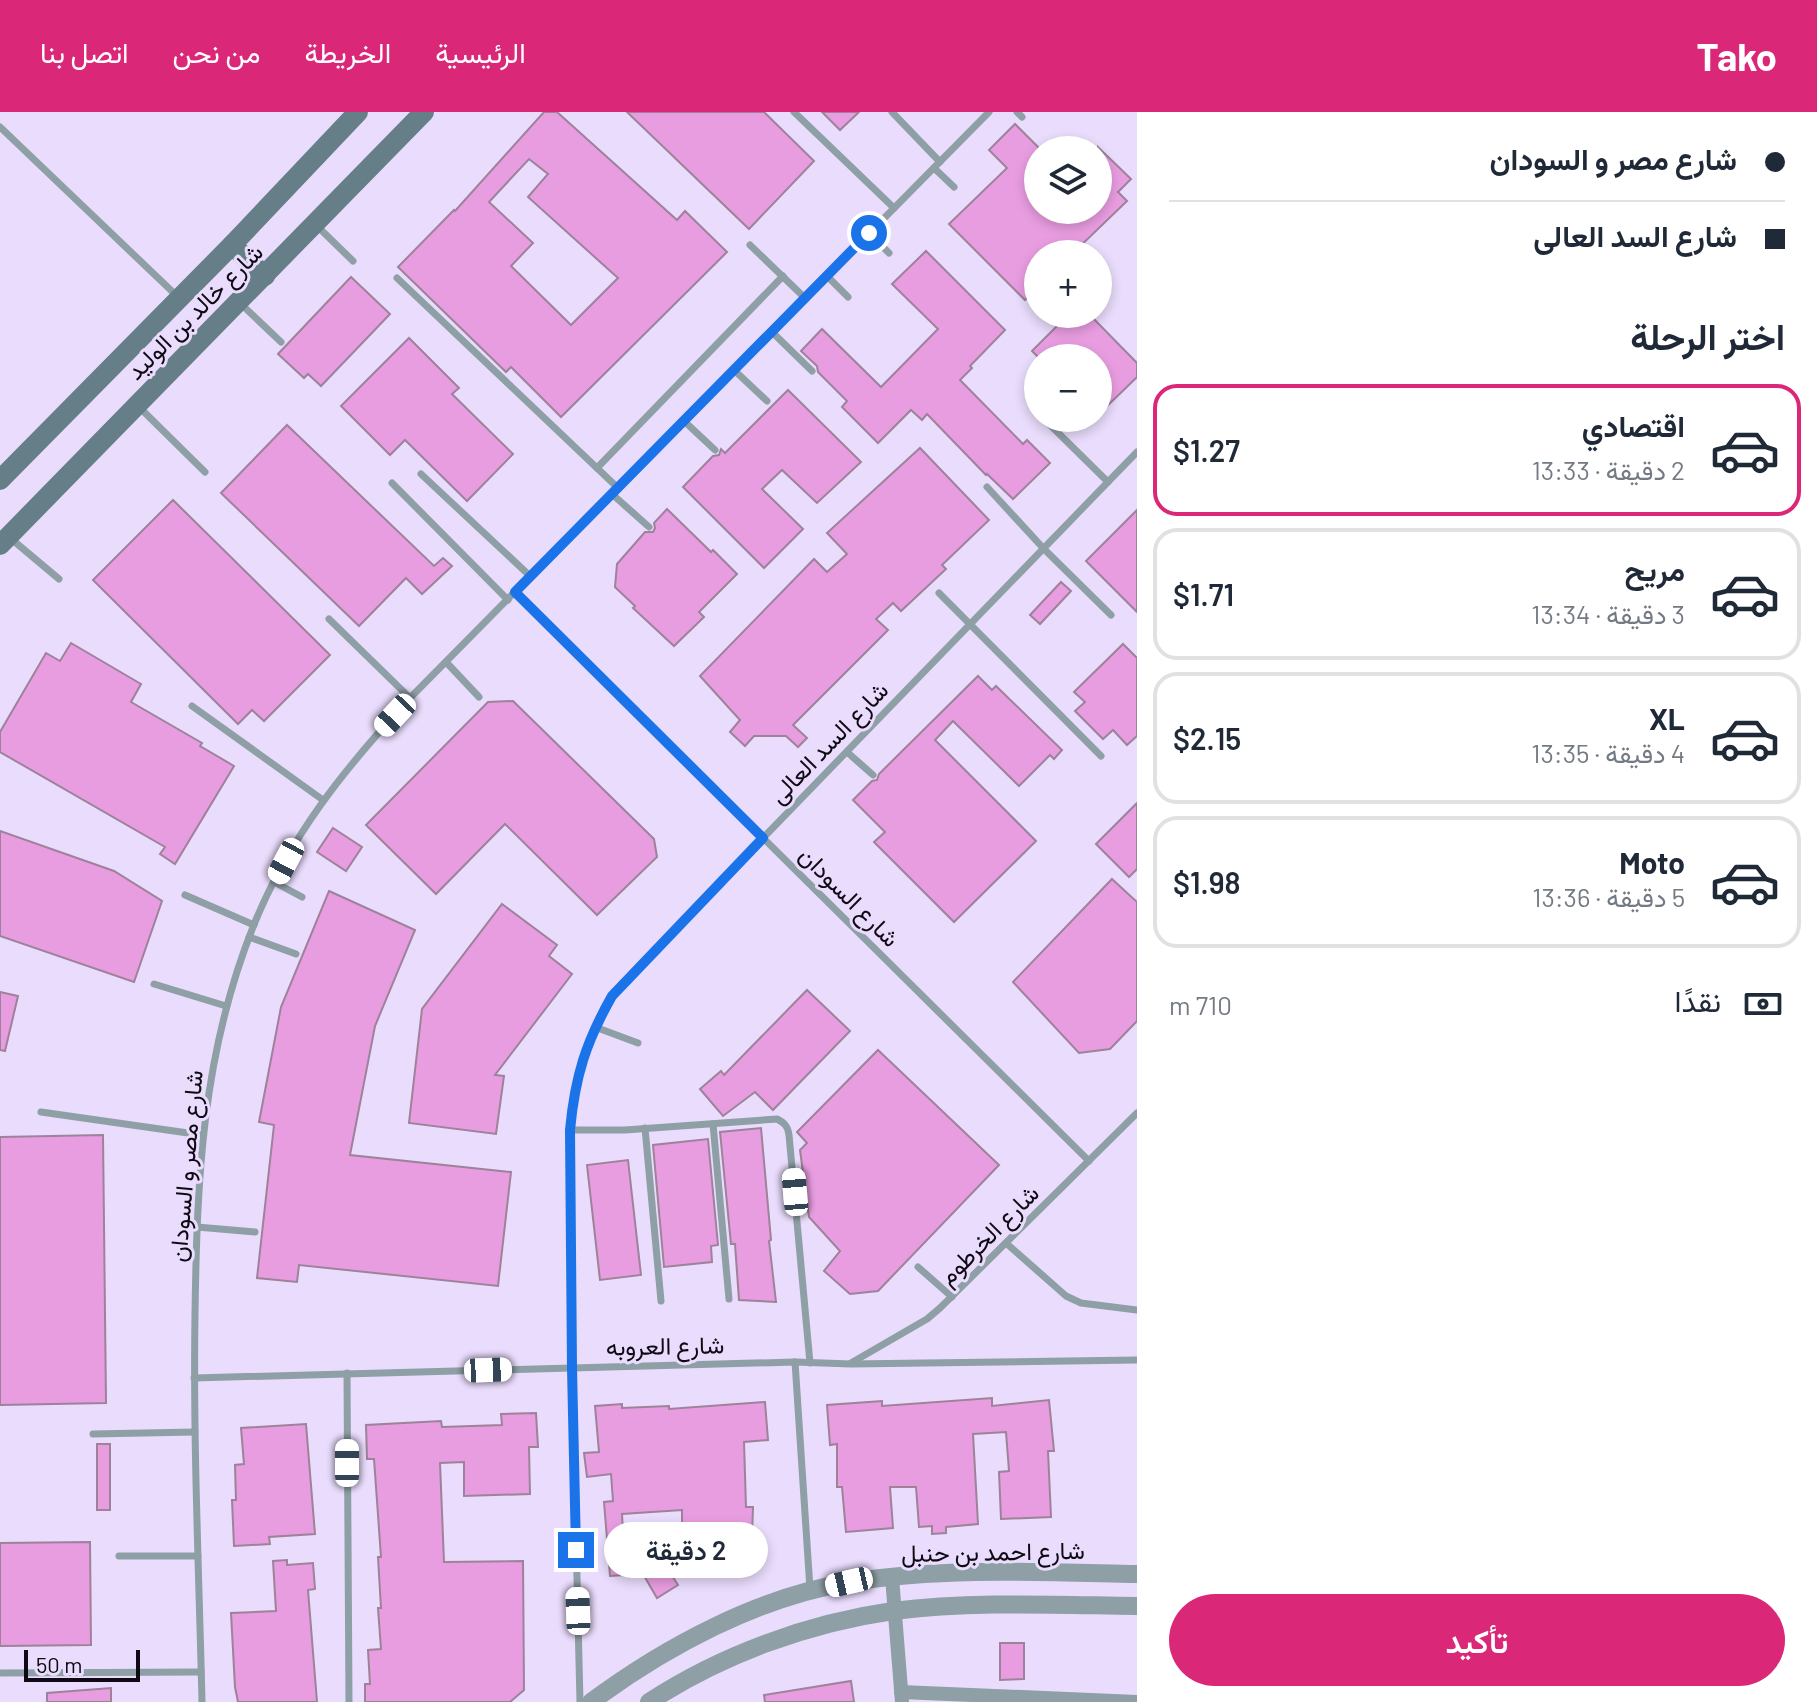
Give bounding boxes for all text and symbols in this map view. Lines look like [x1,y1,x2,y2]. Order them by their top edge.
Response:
text: Tako [1696,33,1777,79]
text: اتصل بنا [40,35,129,69]
text: من نحن [173,35,261,69]
text: الخريطة [305,35,391,69]
text: الرئيسية [435,35,526,69]
map controls [1024,136,1112,432]
button: layers [1024,136,1112,224]
text: شارع مصر و السودان [1490,140,1737,176]
route start [851,215,887,251]
text: شارع السد العالى [1533,217,1737,253]
street label: شارع خالد بن الوليد [120,237,270,387]
button: + [1024,240,1112,328]
text: اختر الرحلة [1630,314,1785,357]
button: − [1024,344,1112,432]
text: اقتصادي [1582,407,1685,443]
icon: car [1709,414,1781,486]
text: $1.27 [1173,432,1240,468]
text: 2 دقيقة · 13:33 [1532,454,1685,485]
text: مريح [1625,551,1685,587]
icon: car [1709,558,1781,630]
text: $1.71 [1173,576,1234,612]
text: 3 دقيقة · 13:34 [1531,598,1685,629]
street label: شارع السد العالى [763,675,896,811]
car [370,689,420,741]
text: XL [1649,700,1685,736]
icon: car [1709,702,1781,774]
text: $2.15 [1173,720,1241,756]
text: 4 دقيقة · 13:35 [1531,737,1685,768]
car [264,834,308,888]
street label: شارع السودان [792,840,906,954]
text: Moto [1619,844,1685,880]
icon: car [1709,846,1781,918]
text: $1.98 [1173,864,1241,900]
text: 5 دقيقة · 13:36 [1532,881,1685,912]
text: نقدًا [1675,982,1721,1018]
icon: cash [1741,982,1785,1026]
text: 710 m [1169,989,1232,1020]
street label: شارع مصر و السودان [162,1069,211,1264]
car [781,1167,809,1217]
street label: شارع الخرطوم [932,1178,1046,1292]
street label: شارع العروبه [606,1329,724,1364]
car [464,1357,512,1383]
car [335,1439,359,1487]
callout: 2 دقيقة [604,1522,768,1578]
route end [558,1532,594,1568]
text: 2 دقيقة [646,1534,726,1565]
street label: شارع احمد بن حنبل [901,1535,1085,1570]
car [823,1565,875,1599]
car [565,1587,591,1635]
button: تأكيد [1169,1594,1785,1686]
scale bar [24,1646,140,1682]
text: 50 m [36,1651,82,1677]

